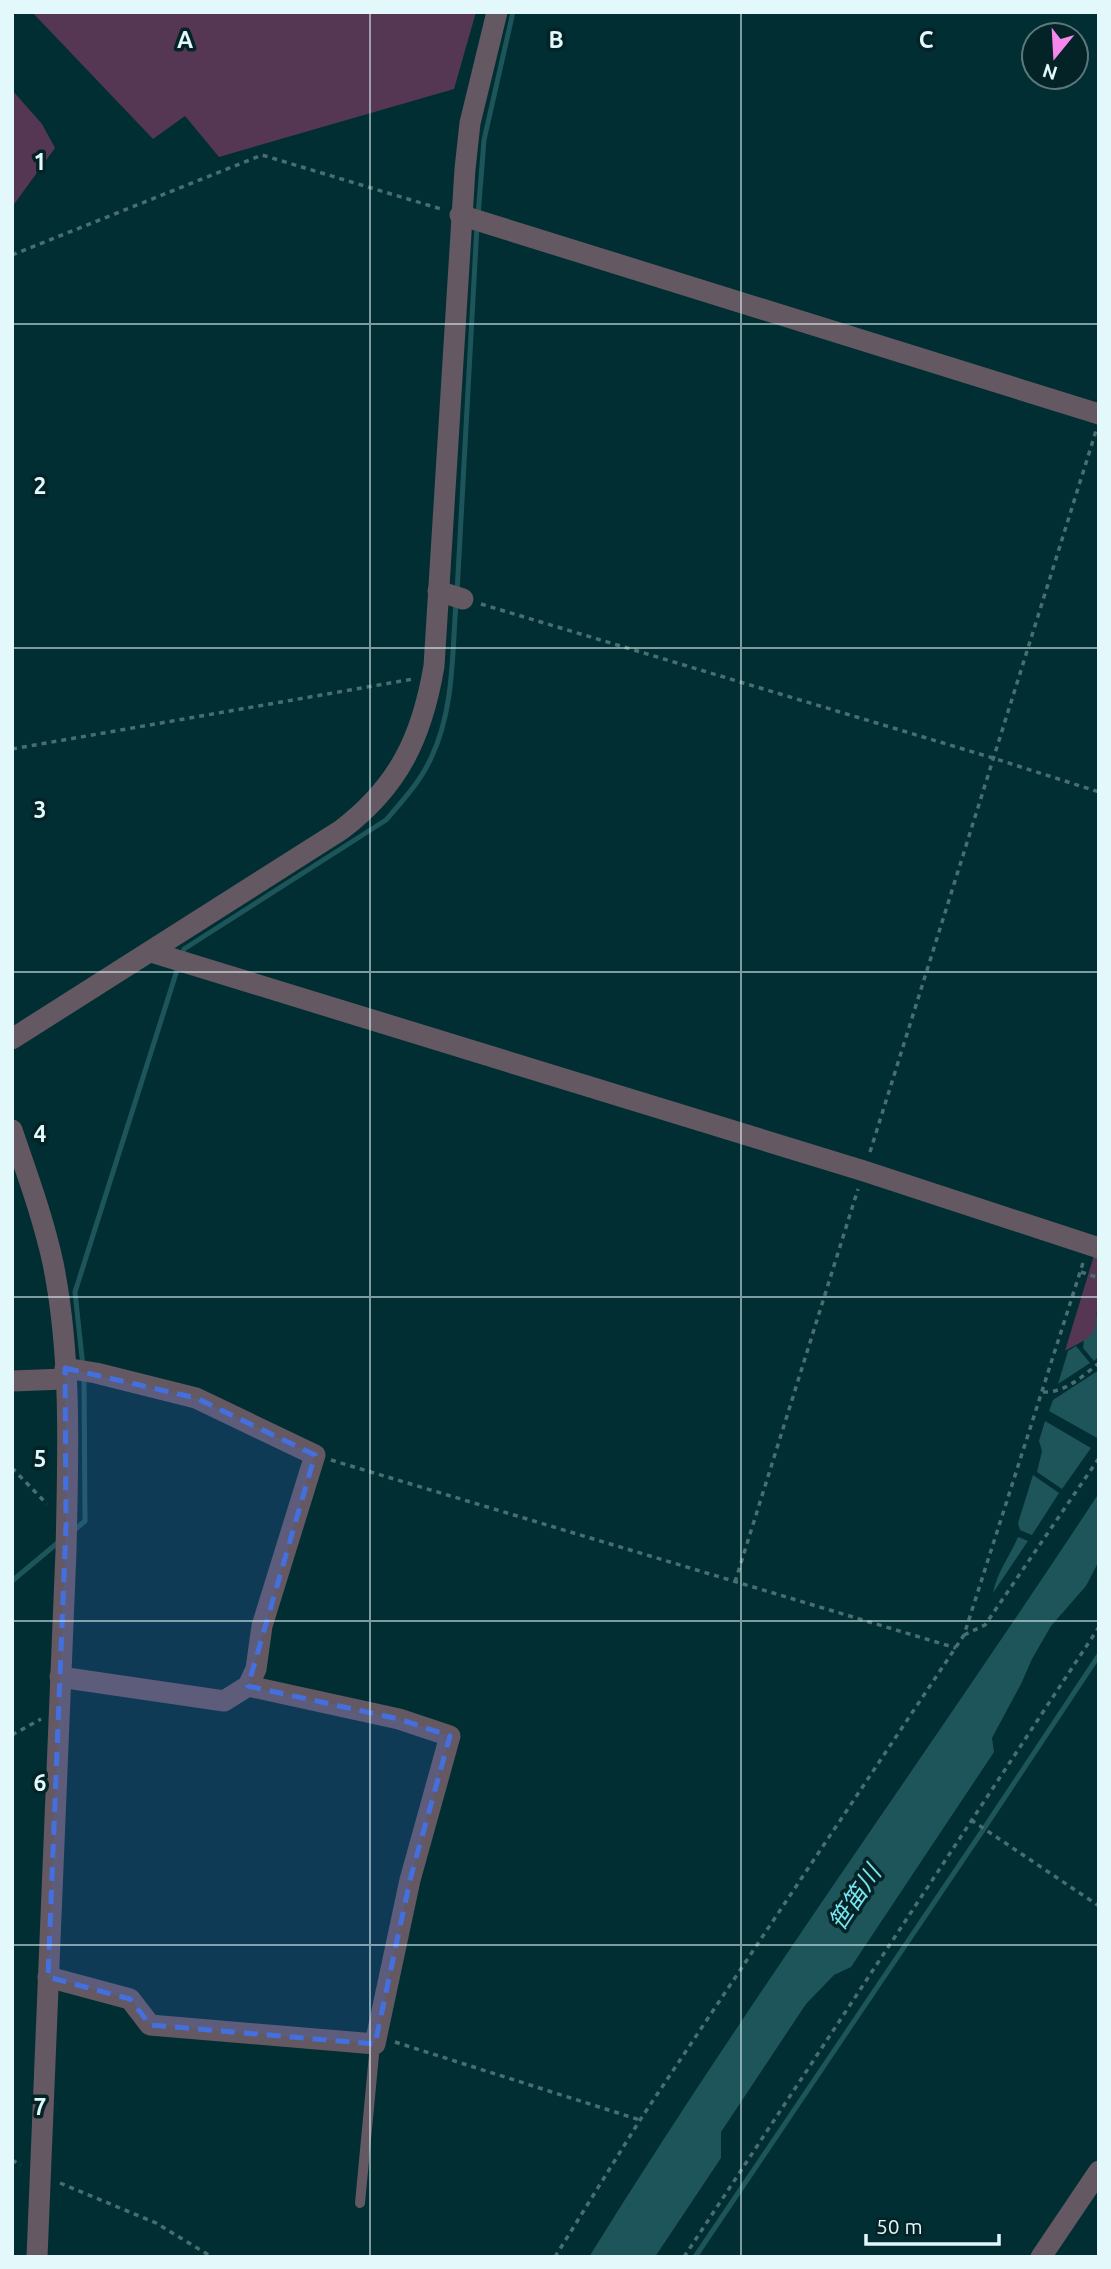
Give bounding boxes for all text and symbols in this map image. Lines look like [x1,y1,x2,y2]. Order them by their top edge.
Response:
north arrow [1020,21,1090,91]
text: A [177,27,193,52]
text: B [548,27,564,52]
text: C [919,27,934,52]
text: N [1040,60,1060,85]
text: 1 [34,149,46,174]
text: 2 [34,473,46,498]
text: 3 [34,797,46,822]
text: 4 [34,1121,47,1146]
text: 5 [34,1446,46,1471]
text: 6 [34,1770,47,1795]
water label: 笹笛川 [823,1858,888,1935]
text: 7 [34,2094,46,2119]
scale bar [866,2202,999,2246]
text: 50 m [876,2214,923,2238]

